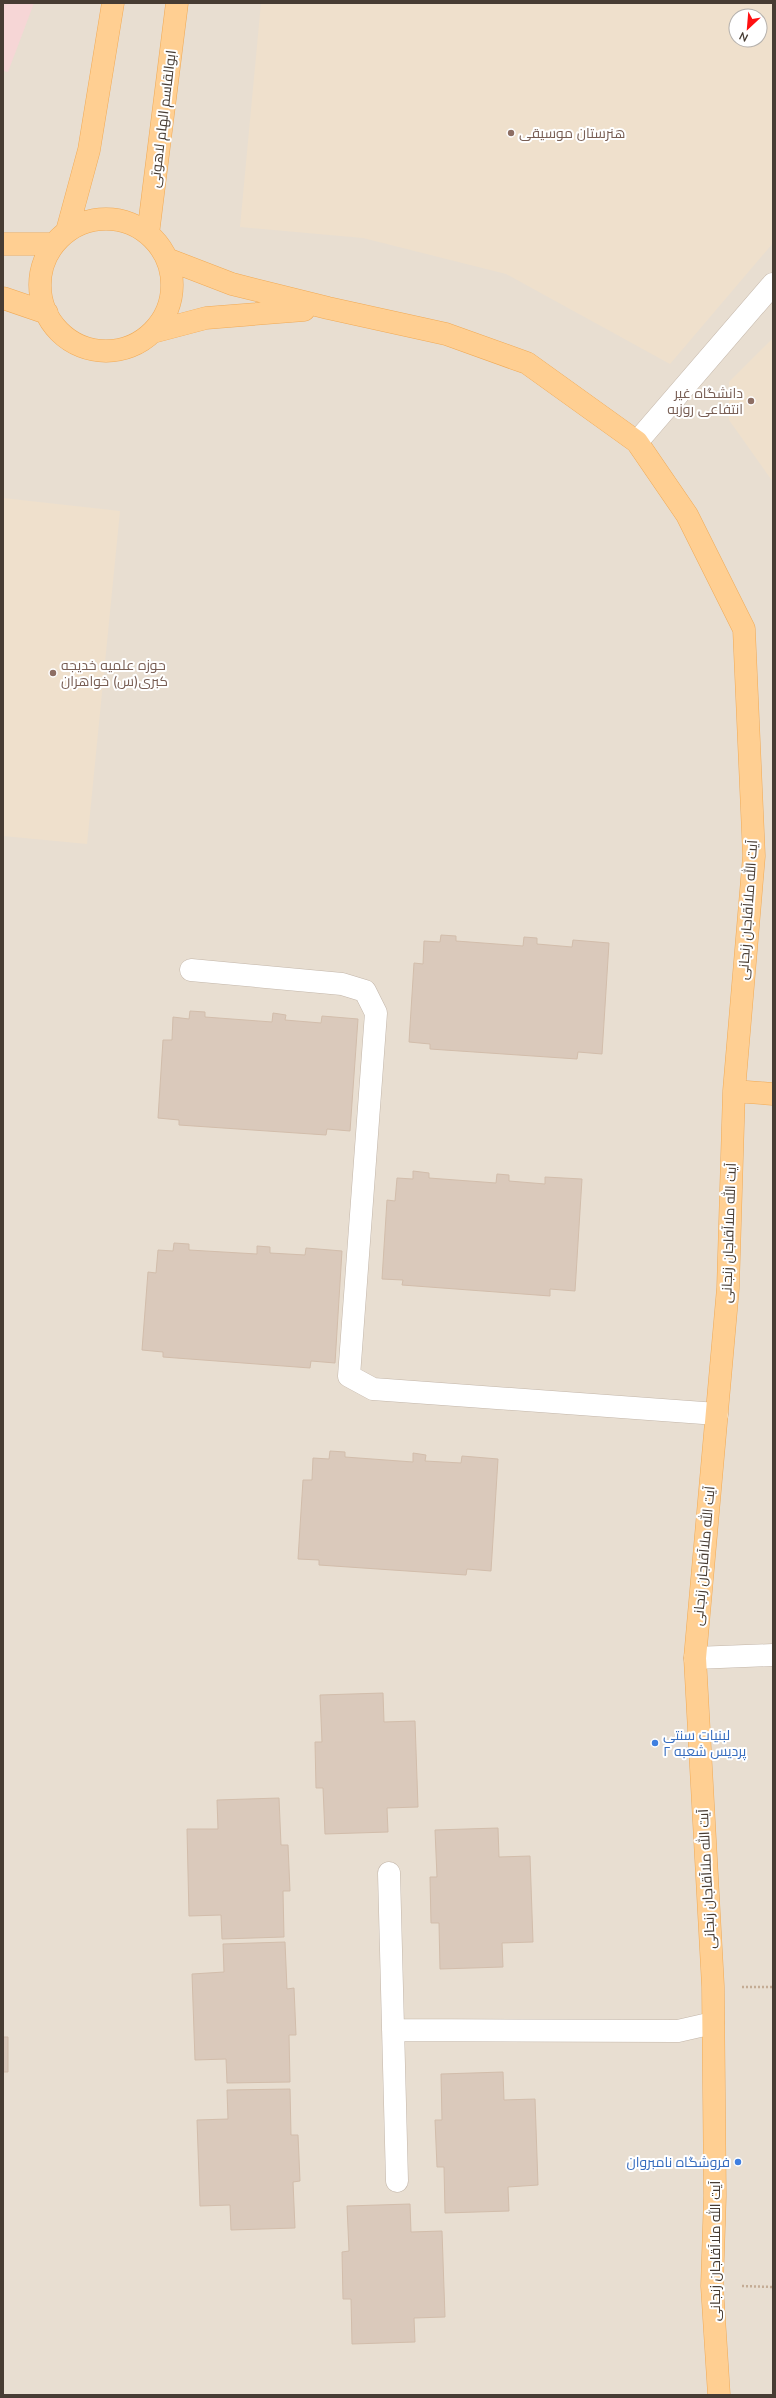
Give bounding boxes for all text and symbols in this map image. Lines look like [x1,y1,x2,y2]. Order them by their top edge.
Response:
north arrow [728,8,768,48]
text: N [737,28,751,45]
street label: ابوالقاسم الهام لاهوتی [145,49,181,189]
place label: هنرستان موسیقی [519,124,625,143]
marker: هنرستان موسیقی [506,128,516,138]
place label: دانشگاه غیر انتفاعی روزبه [667,384,743,419]
marker: دانشگاه غیر انتفاعی روزبه [746,396,756,406]
place label: حوزه علمیه خدیجه کبری(س) خواهران [61,656,168,691]
marker: حوزه علمیه خدیجه کبری(س) خواهران [48,668,58,678]
street label: آیت الله ملاآقاجان زنجانی [734,839,762,981]
street label: آیت الله ملاآقاجان زنجانی [717,1162,741,1303]
street label: آیت الله ملاآقاجان زنجانی [688,1485,720,1627]
place label: لبنیات سنتی پردیس شعبه ۲ [663,1726,746,1761]
marker: لبنیات سنتی پردیس شعبه ۲ [650,1738,660,1748]
street label: آیت الله ملاآقاجان زنجانی [694,1808,720,1950]
place label: فروشگاه نامبروان [626,2153,730,2172]
marker: فروشگاه نامبروان [733,2157,743,2167]
street label: آیت الله ملاآقاجان زنجانی [706,2181,725,2321]

